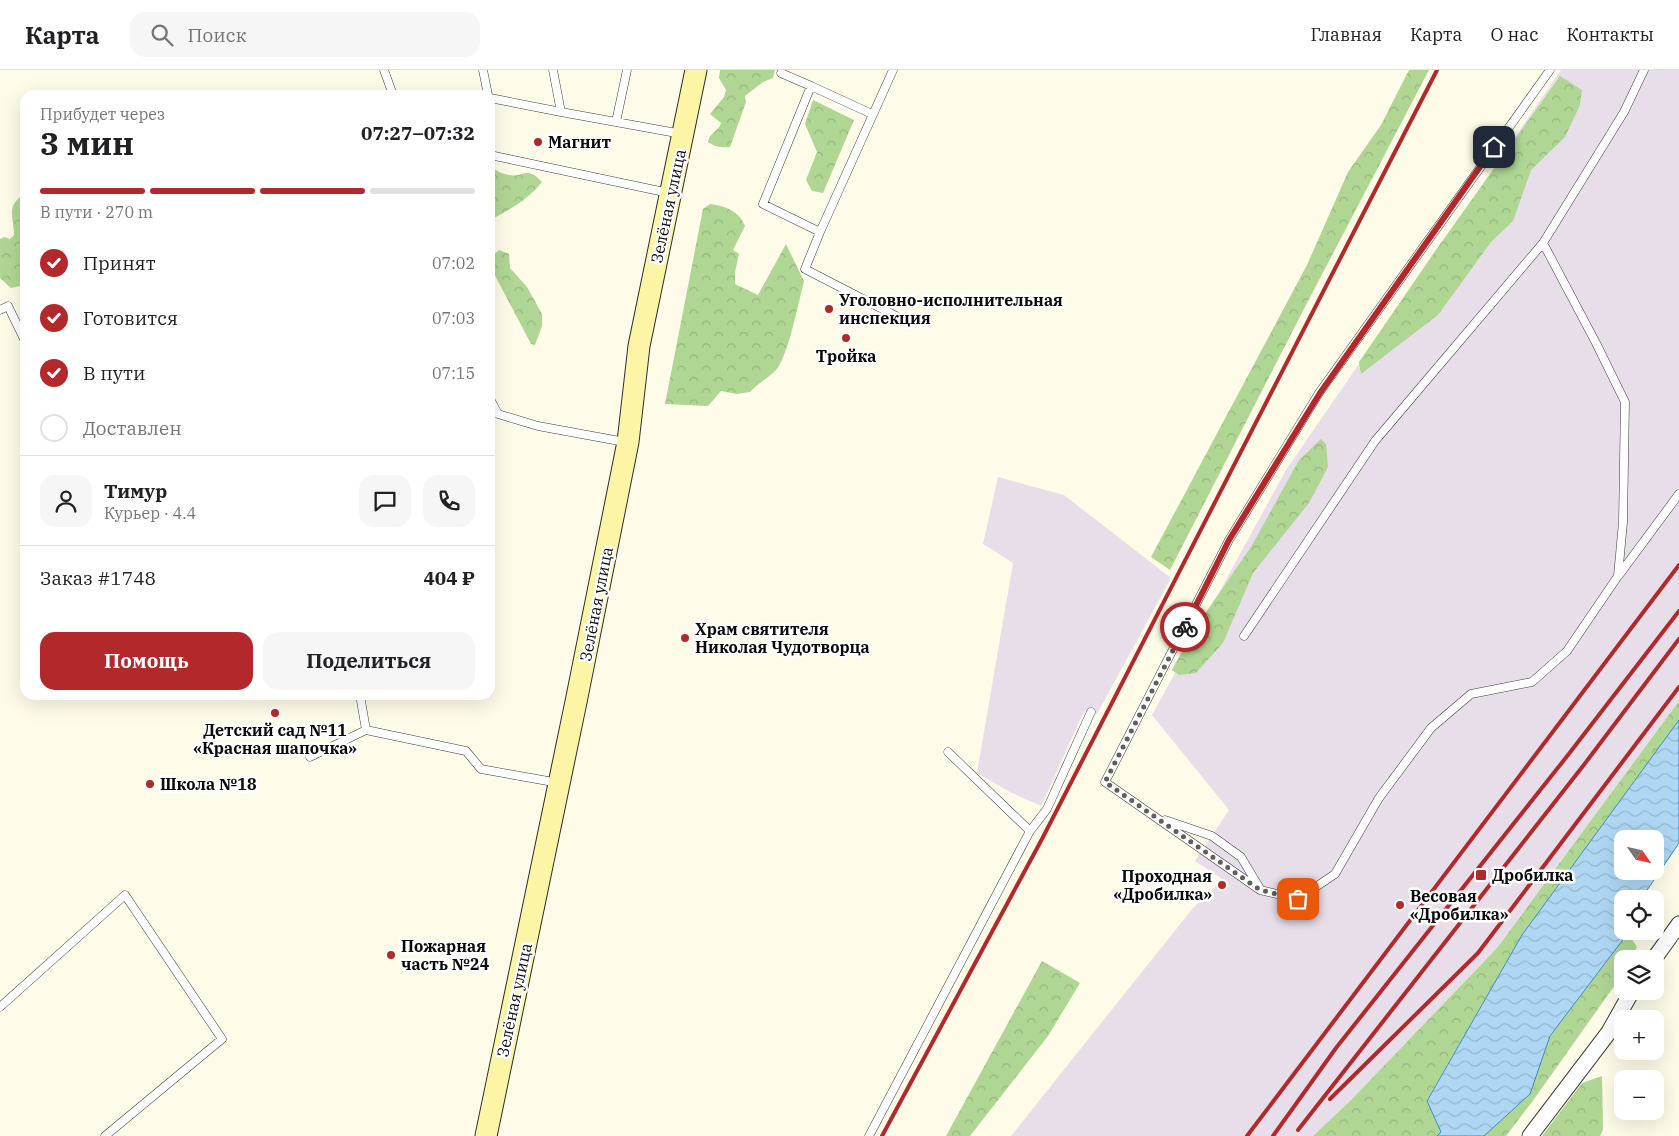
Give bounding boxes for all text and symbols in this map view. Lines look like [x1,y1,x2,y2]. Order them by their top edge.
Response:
search box [130,12,480,57]
text: Карта [25,19,100,51]
icon: search [148,21,176,49]
text: Поиск [188,23,247,47]
text: Главная [1310,23,1382,46]
text: Карта [1410,23,1462,46]
text: О нас [1490,23,1538,46]
text: Контакты [1566,23,1654,46]
text: Прибудет через [40,104,165,124]
text: 07:27–07:32 [361,121,475,145]
text: 3 мин [40,122,134,164]
pin [1473,126,1515,168]
place label: Магнит [548,132,611,152]
icon: home [1480,133,1508,161]
marker: Магнит [532,136,544,148]
street label: Зелёная улица [646,147,690,265]
text: В пути · 270 m [40,202,153,222]
icon: check [40,249,68,277]
text: Принят [83,251,156,275]
text: 07:02 [432,253,475,273]
place label: Уголовно-исполнительная инспекция [839,290,1063,328]
marker: Уголовно-исполнительная инспекция [823,303,835,315]
icon: check [40,304,68,332]
text: Готовится [83,306,178,330]
text: 07:03 [432,308,475,328]
marker: Тройка [840,332,852,344]
place label: Тройка [816,346,876,366]
icon: check [40,359,68,387]
text: В пути [83,361,145,385]
text: 07:15 [432,363,475,383]
text: Доставлен [83,416,182,440]
button: person [40,475,92,527]
button: chat [359,475,411,527]
button: phone [423,475,475,527]
text: Тимур [104,479,167,503]
text: Курьер · 4.4 [104,503,196,523]
street label: Зелёная улица [575,545,617,663]
text: Заказ #1748 [40,566,156,590]
text: 404 ₽ [423,566,475,590]
courier [1160,602,1210,652]
icon: bike [1171,613,1199,641]
place label: Храм святителя Николая Чудотворца [695,619,870,657]
button: Помощь [40,632,253,690]
button: Поделиться [263,632,475,690]
marker: Храм святителя Николая Чудотворца [679,632,691,644]
marker: Детский сад №11 «Красная шапочка» [269,707,281,719]
place label: Детский сад №11 «Красная шапочка» [193,720,357,758]
place label: Школа №18 [160,774,257,794]
marker: Школа №18 [144,778,156,790]
north arrow [1614,830,1664,880]
map controls [1614,830,1664,1120]
place label: Дробилка [1492,865,1573,885]
place label: Проходная «Дробилка» [1114,866,1212,904]
marker: Дробилка [1474,868,1488,882]
pin [1277,878,1319,920]
marker: Проходная «Дробилка» [1216,879,1228,891]
icon: bag [1284,885,1312,913]
place label: Весовая «Дробилка» [1410,886,1509,924]
button: locate [1614,890,1664,940]
marker: Весовая «Дробилка» [1394,899,1406,911]
place label: Пожарная часть №24 [401,936,490,974]
street label: Зелёная улица [492,941,536,1059]
marker: Пожарная часть №24 [385,949,397,961]
button: layers [1614,950,1664,1000]
button: + [1614,1010,1664,1060]
button: − [1614,1070,1664,1120]

